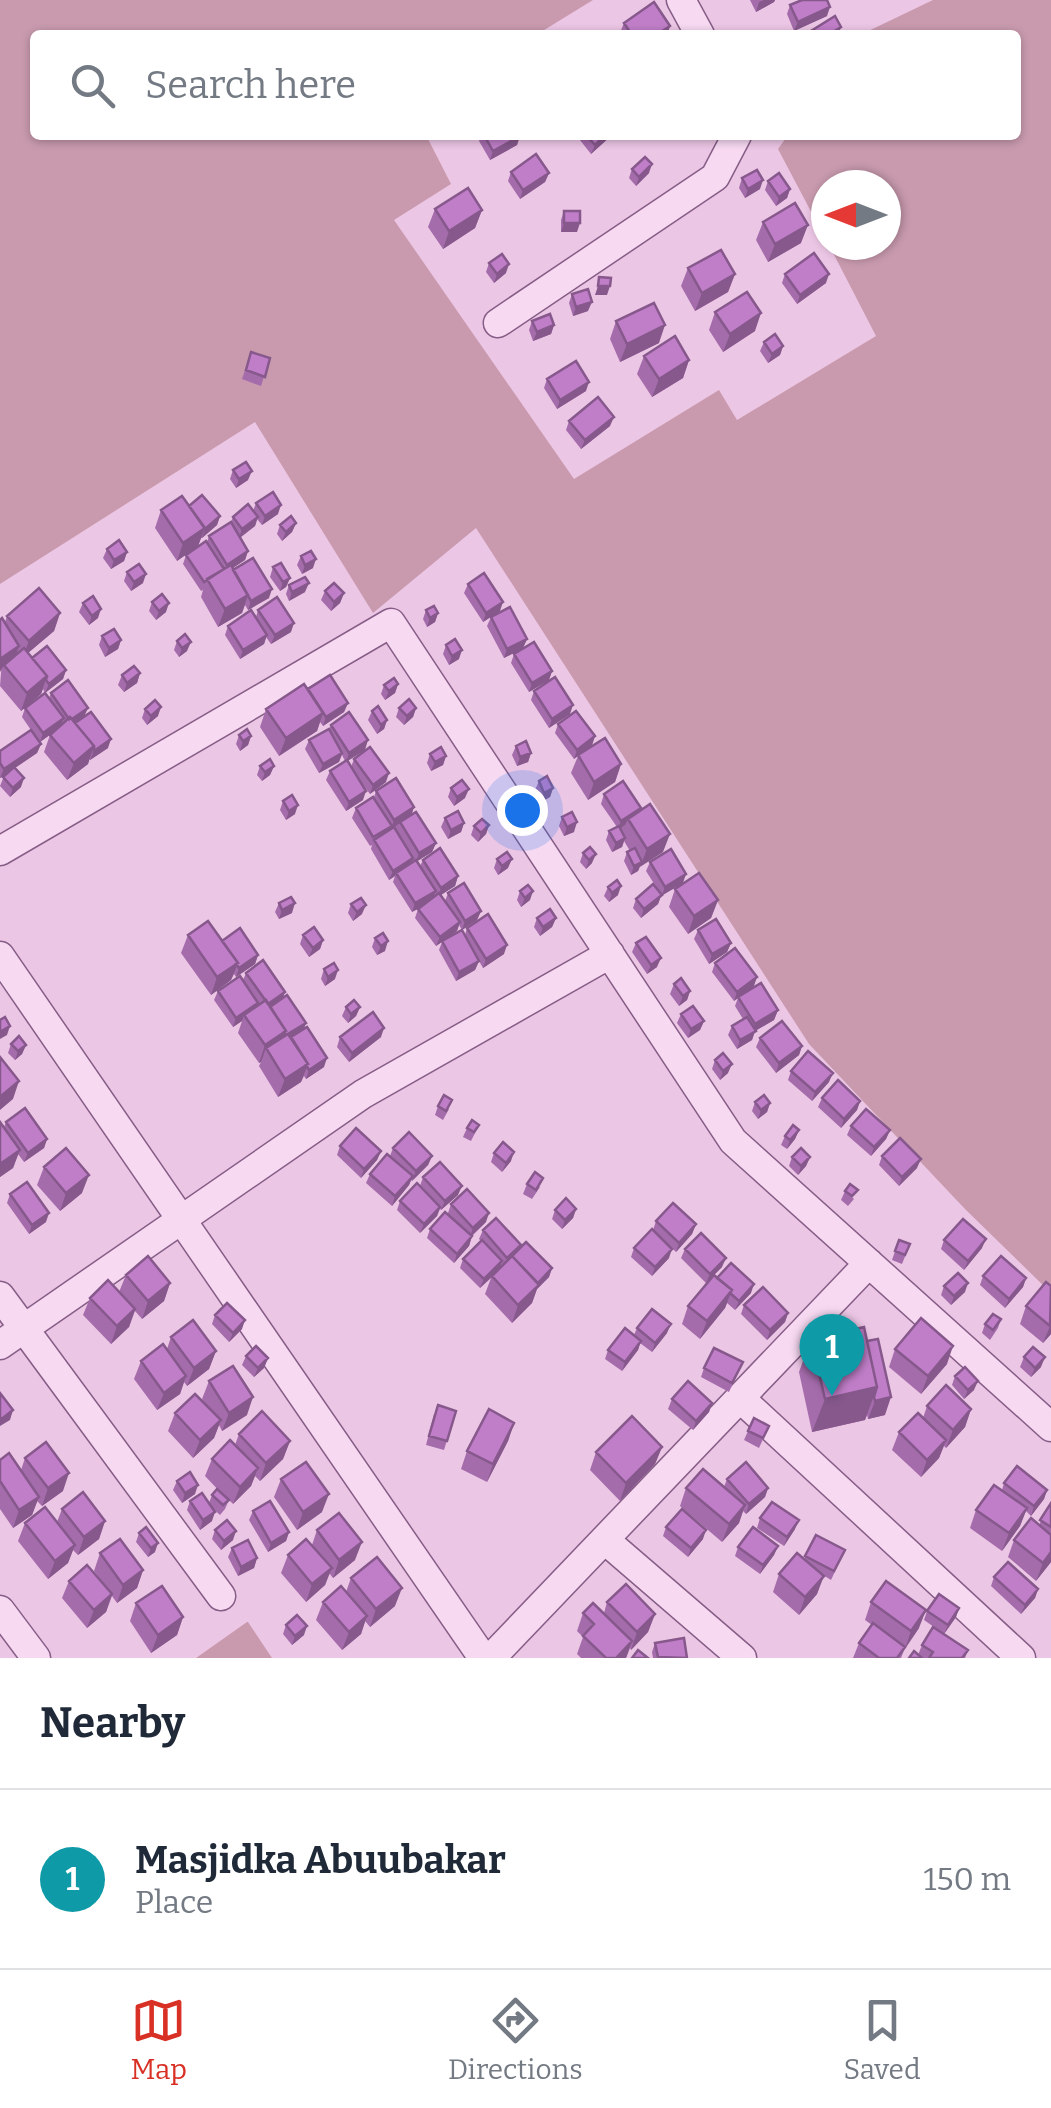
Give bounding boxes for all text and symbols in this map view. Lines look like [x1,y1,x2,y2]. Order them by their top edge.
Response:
search box [30,30,1021,140]
icon: search [65,58,120,113]
text: Search here [145,62,356,108]
north arrow [811,170,901,260]
your location [497,785,548,836]
pin: 1 [800,1314,864,1396]
text: Nearby [40,1698,185,1748]
text: Masjidka Abuubakar [135,1837,506,1883]
text: 1 [66,1860,79,1898]
text: 150 m [923,1860,1011,1898]
text: Place [135,1883,213,1921]
tab: Map [130,1993,187,2086]
tab: Directions [448,1993,583,2086]
tab: Saved [844,1993,921,2086]

